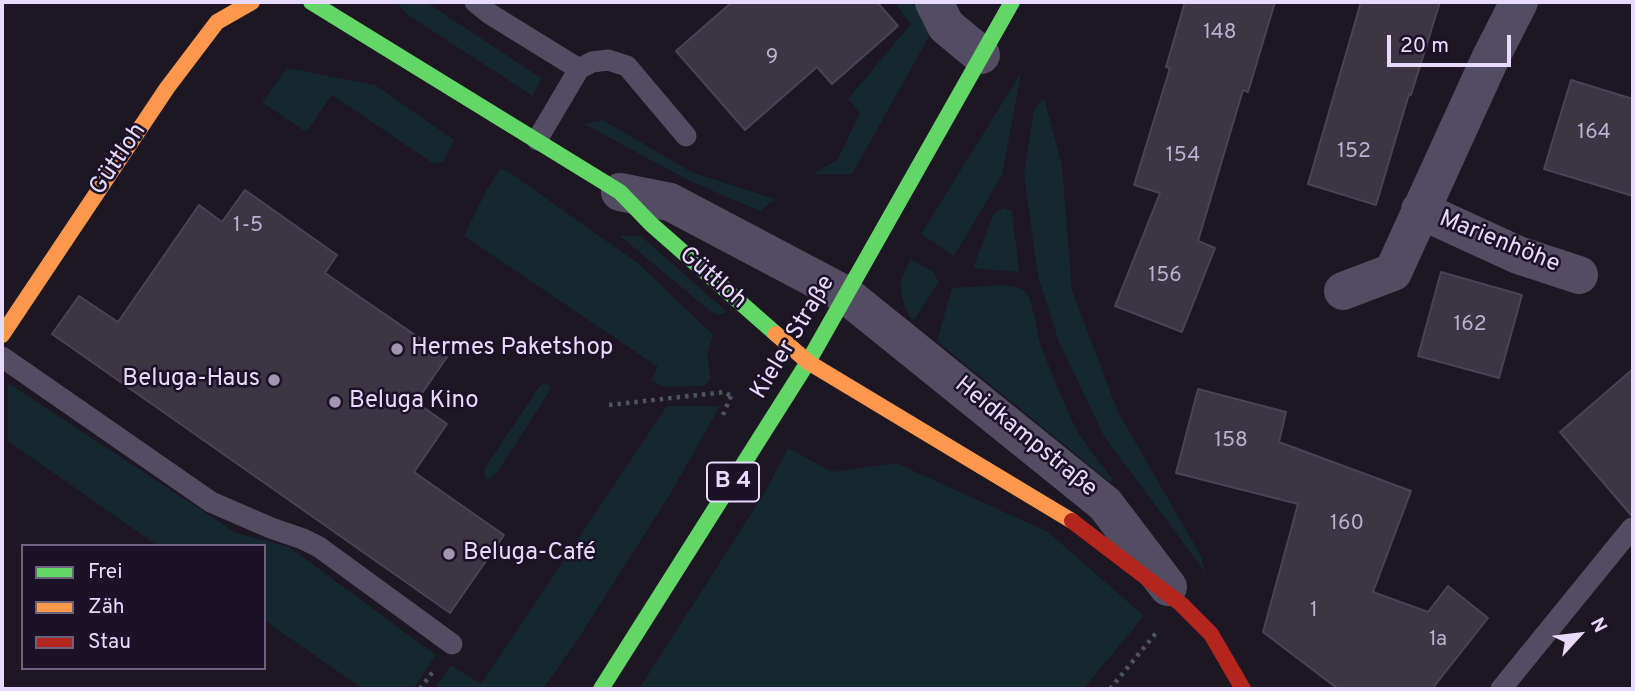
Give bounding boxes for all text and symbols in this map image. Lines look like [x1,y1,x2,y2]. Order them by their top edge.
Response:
house number: 148 [1203,21,1237,47]
scale bar [1390,21,1514,65]
text: 20 m [1400,33,1449,60]
house number: 9 [766,46,778,72]
street label: Güttloh [85,119,153,201]
house number: 164 [1577,121,1611,147]
house number: 152 [1337,140,1371,166]
house number: 154 [1166,144,1200,170]
street label: Marienhöhe [1434,206,1564,280]
house number: 1-5 [233,214,263,240]
street label: Güttloh [672,242,752,316]
house number: 156 [1148,264,1182,290]
street label: Kieler Straße [746,271,842,405]
house number: 162 [1453,313,1487,339]
place label: Hermes Paketshop [411,335,613,363]
marker: Hermes Paketshop [389,341,405,357]
place label: Beluga-Haus [122,366,260,394]
marker: Beluga-Haus [266,372,282,388]
street label: Heidkampstraße [948,372,1102,504]
place label: Beluga Kino [349,388,479,416]
marker: Beluga Kino [327,394,343,410]
house number: 158 [1214,429,1248,455]
road number: B 4 [707,462,759,502]
house number: 160 [1330,512,1364,538]
place label: Beluga-Café [463,540,596,568]
legend [21,544,266,670]
marker: Beluga-Café [441,546,457,562]
text: Frei [88,559,123,586]
text: Zäh [88,594,125,621]
house number: 1 [1310,599,1318,625]
north arrow [1544,600,1614,670]
text: N [1584,614,1612,637]
house number: 1a [1429,628,1447,654]
text: Stau [88,629,131,656]

